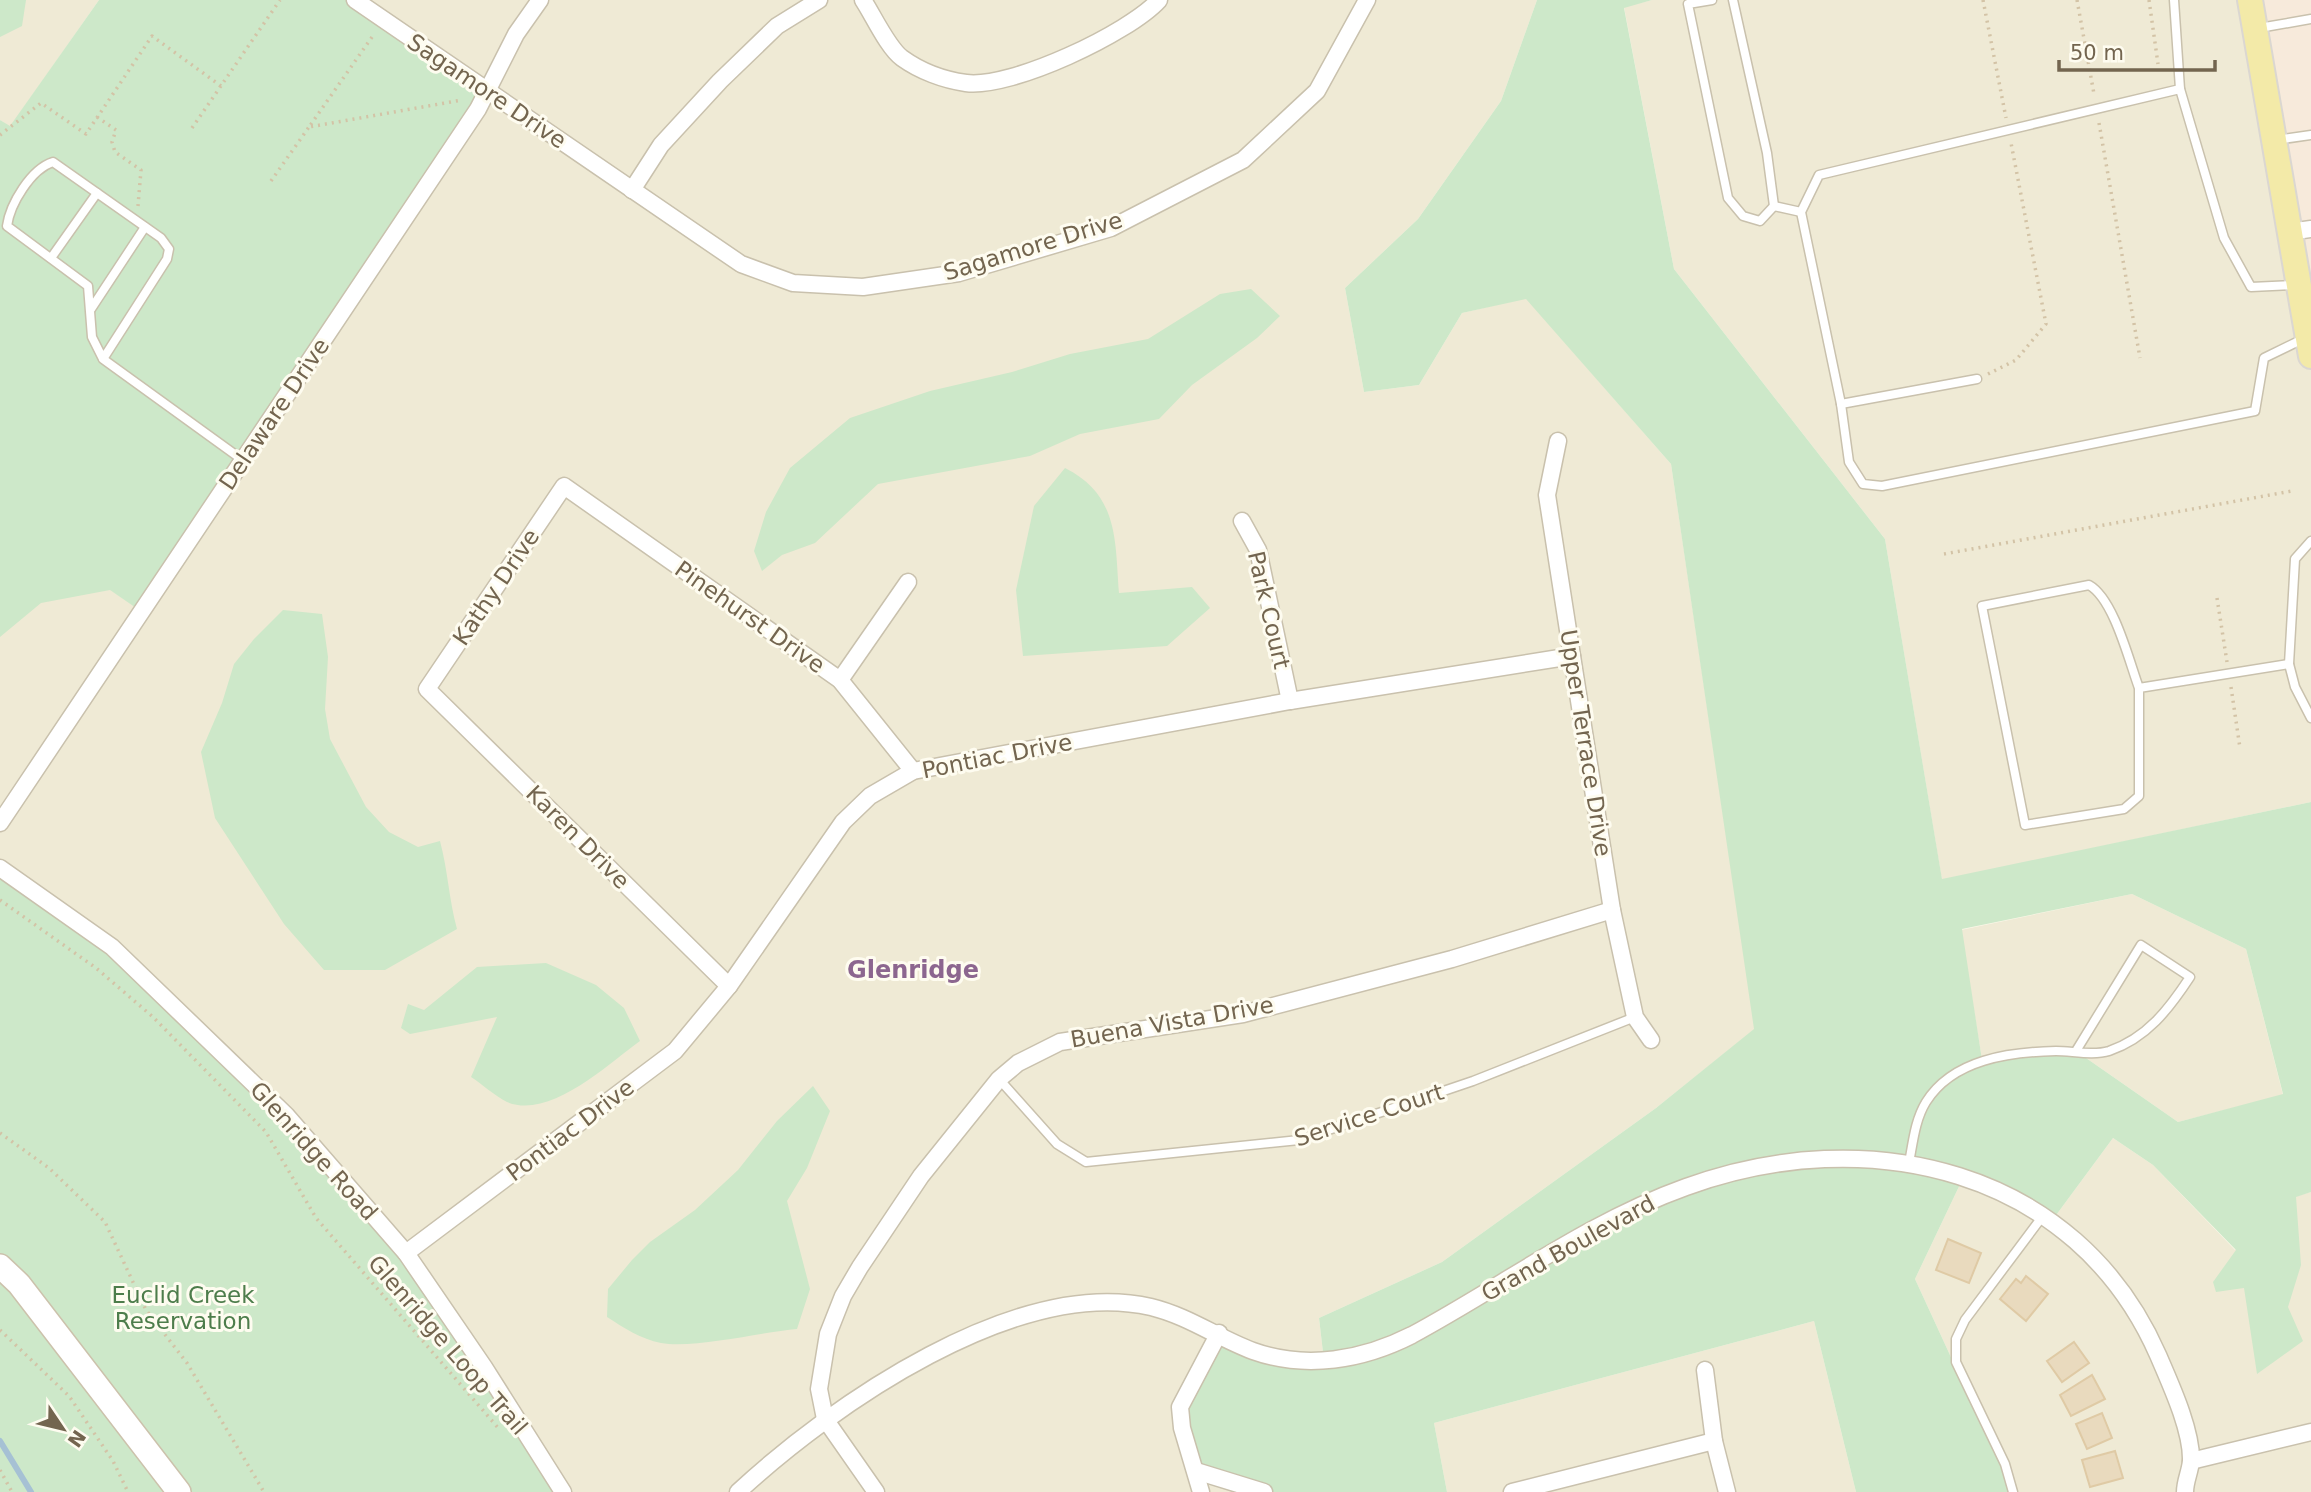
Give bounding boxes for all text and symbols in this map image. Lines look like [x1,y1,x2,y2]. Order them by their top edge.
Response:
street label: Sagamore Drive [403,28,571,154]
scale bar [2059,28,2215,72]
text: 50 m [2070,41,2124,65]
street label: Sagamore Drive [940,206,1126,286]
street label: Delaware Drive [214,333,334,495]
street label: Kathy Drive [448,524,544,650]
street label: Park Court [1243,549,1295,671]
street label: Pinehurst Drive [670,556,830,678]
street label: Upper Terrace Drive [1555,628,1617,858]
street label: Pontiac Drive [920,729,1074,783]
street label: Karen Drive [521,780,635,894]
district label: Glenridge [847,956,979,984]
street label: Buena Vista Drive [1068,991,1276,1053]
street label: Pontiac Drive [501,1074,639,1186]
street label: Glenridge Road [245,1076,383,1226]
street label: Service Court [1291,1079,1447,1151]
street label: Grand Boulevard [1477,1190,1659,1306]
street label: Glenridge Loop Trail [363,1250,533,1440]
park label: Euclid Creek Reservation [111,1282,255,1334]
north arrow [28,1394,98,1464]
text: N [63,1426,90,1452]

